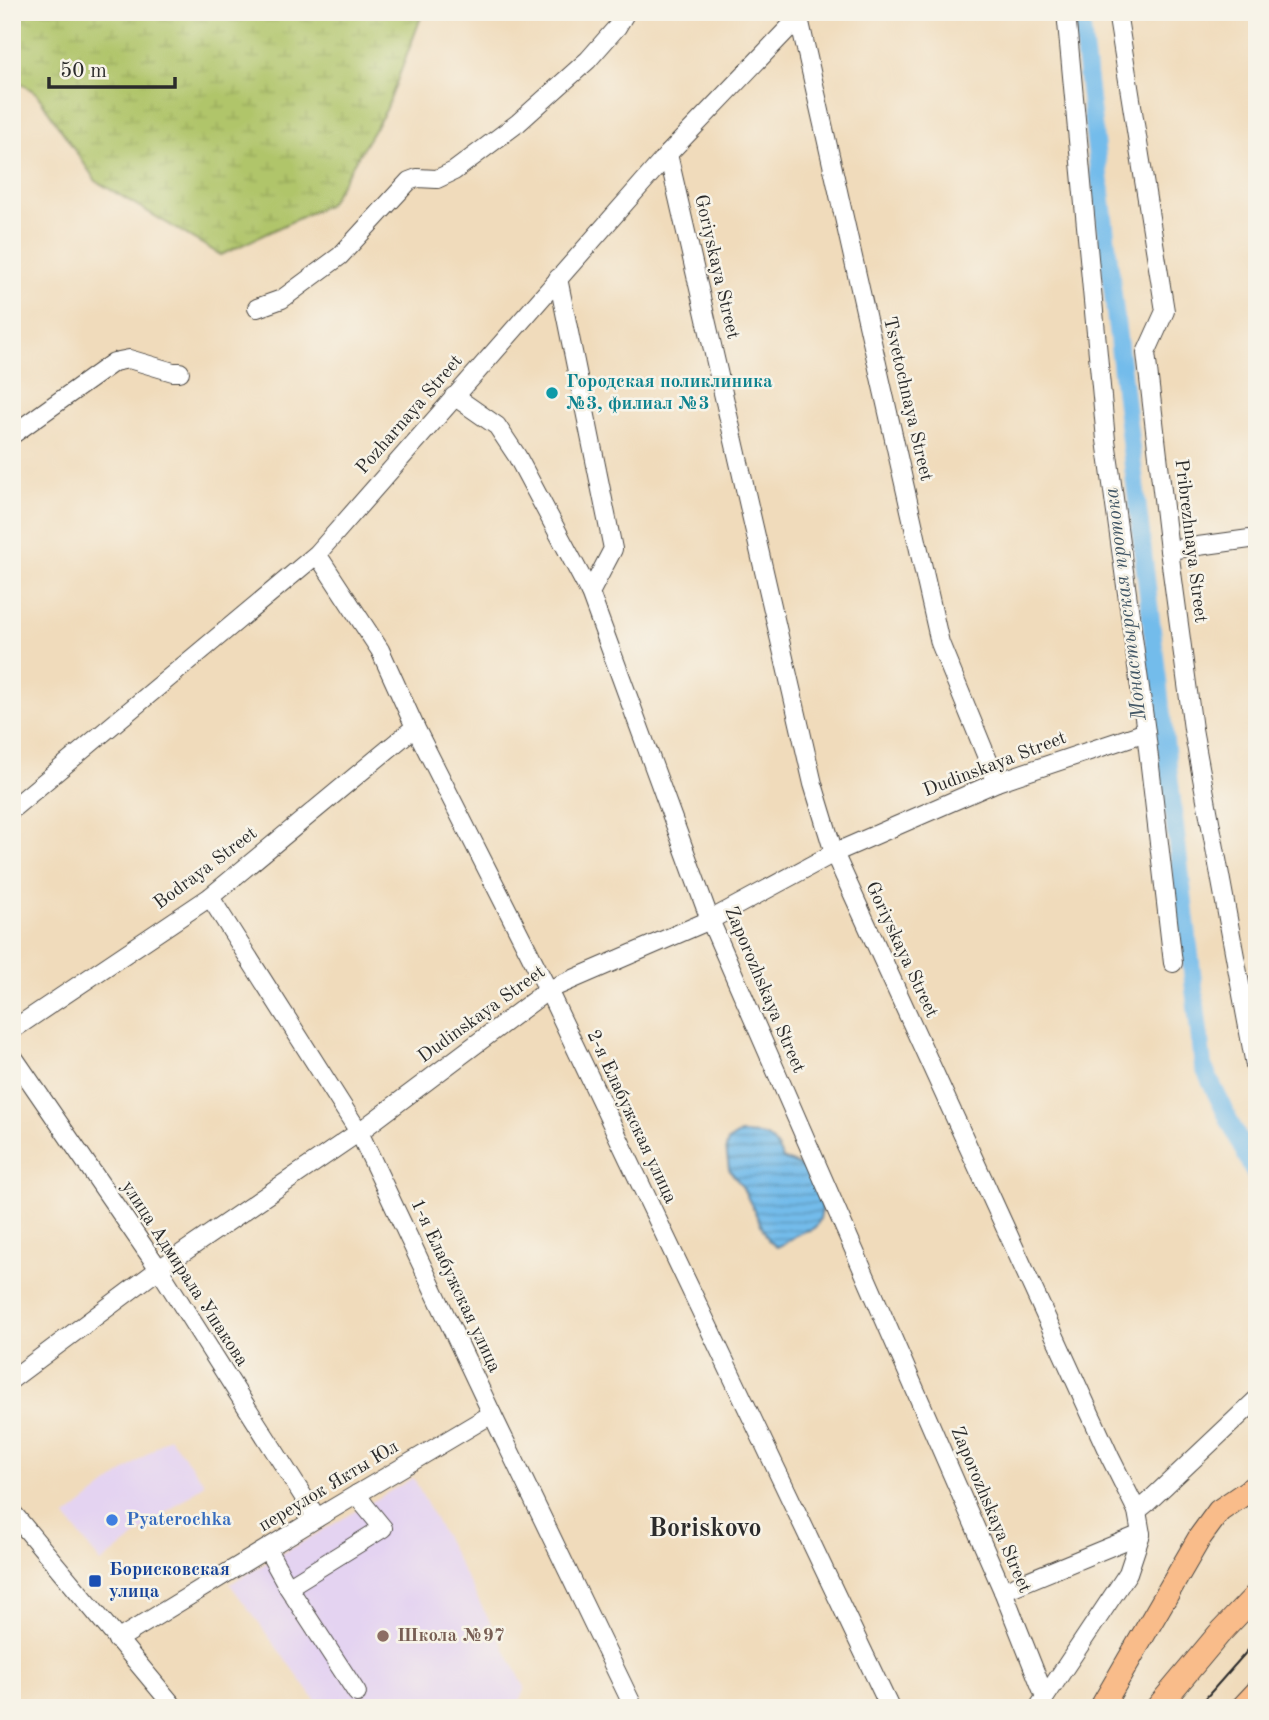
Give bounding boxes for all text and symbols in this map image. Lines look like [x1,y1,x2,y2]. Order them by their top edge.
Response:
scale bar [49,46,175,90]
text: 50 m [60,61,107,82]
street label: Goriyskaya Street [690,193,742,341]
street label: Tsvetochnaya Street [879,315,935,483]
street label: Pozharnaya Street [353,352,467,478]
place label: Городская поликлиника №3, филиал №3 [566,373,773,414]
marker: Городская поликлиника №3, филиал №3 [544,385,560,401]
street label: Pribrezhnaya Street [1171,458,1209,624]
water label: Монастырская протока [1101,486,1151,723]
street label: Dudinskaya Street [921,729,1069,801]
street label: Bodraya Street [151,824,261,914]
street label: Goriyskaya Street [861,879,941,1021]
street label: Zaporozhskaya Street [720,904,808,1076]
street label: Dudinskaya Street [415,963,549,1067]
street label: 2-я Елабужская улица [582,1027,680,1207]
street label: улица Адмирала Ушакова [117,1178,251,1371]
street label: 1-я Елабужская улица [406,1196,504,1376]
street label: Zaporozhskaya Street [946,1424,1034,1596]
street label: переулок Якты Юл [256,1438,402,1536]
place label: Pyaterochka [126,1511,232,1530]
marker: Pyaterochka [104,1512,120,1528]
district label: Boriskovo [648,1516,762,1542]
place label: Борисковская улица [109,1561,230,1602]
marker: Борисковская улица [87,1573,103,1589]
place label: Школа №97 [397,1627,505,1646]
marker: Школа №97 [375,1628,391,1644]

